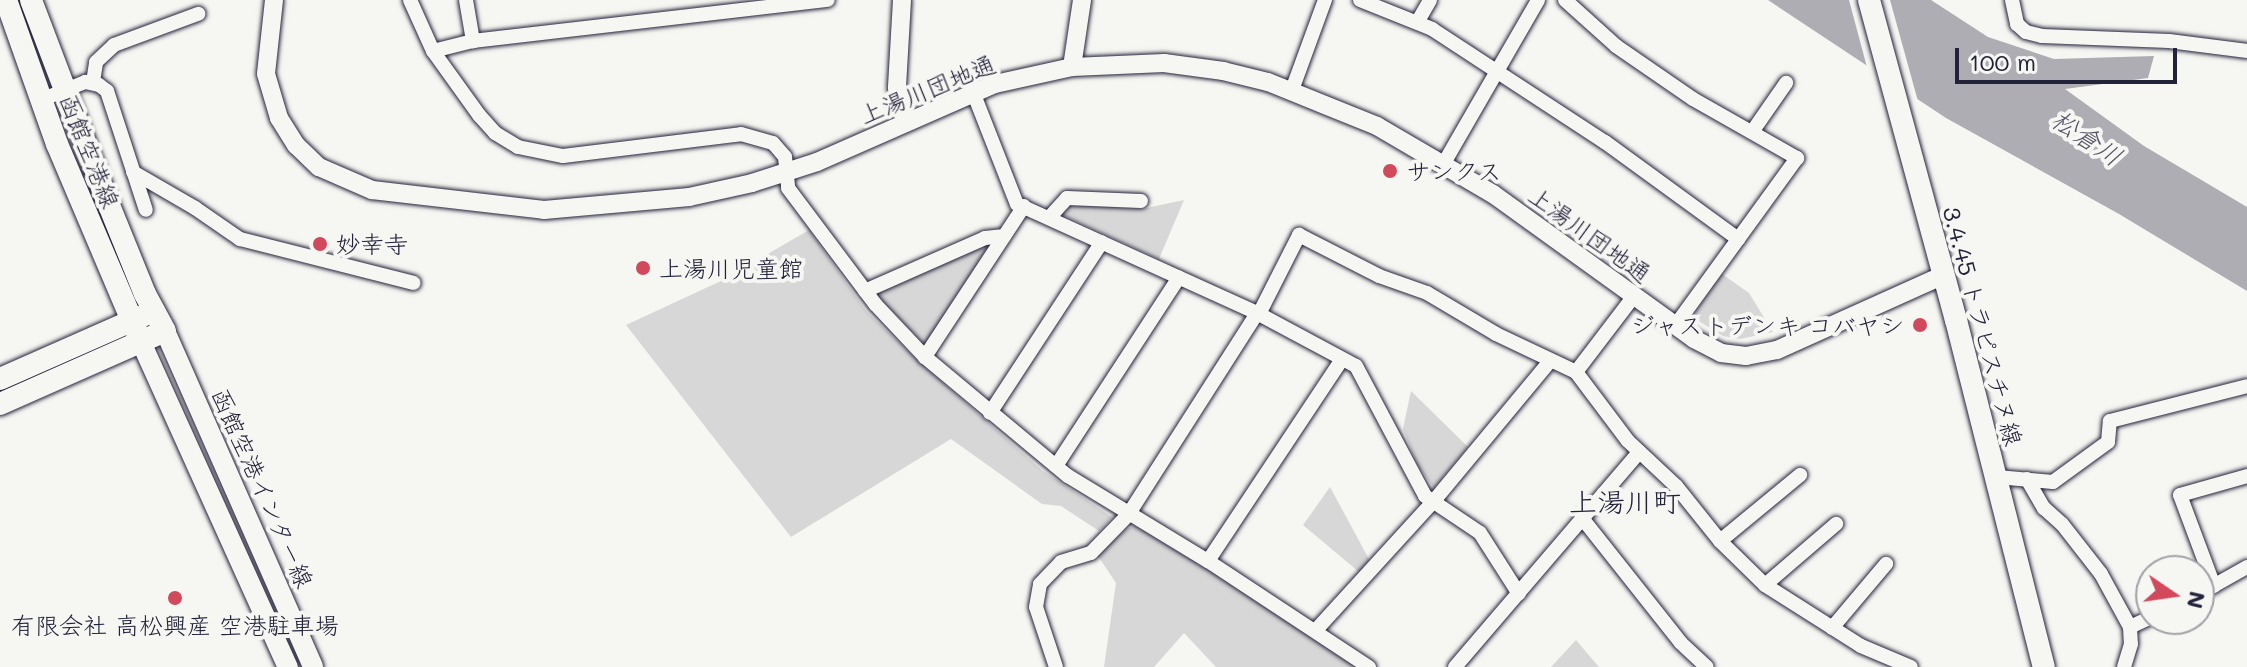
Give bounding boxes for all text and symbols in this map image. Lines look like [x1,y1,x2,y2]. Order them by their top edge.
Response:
scale bar [1959,32,2181,82]
text: 100 m [1969,46,2036,77]
street label: 上湯川団地通 [855,49,999,129]
street label: 函館空港線 [54,90,126,212]
water label: 松倉川 [2046,103,2128,173]
place label: サンクス [1406,157,1502,185]
marker: サンクス [1381,162,1399,180]
street label: 上湯川団地通 [1523,180,1657,288]
street label: 3.4.45 トラピスチヌ線 [1937,203,2029,449]
place label: 妙幸寺 [336,230,408,258]
marker: 妙幸寺 [311,235,329,253]
place label: 上湯川児童館 [659,254,803,282]
marker: 上湯川児童館 [634,259,652,277]
place label: ジャストデンキ コバヤシ [1632,311,1904,339]
marker: ジャストデンキ コバヤシ [1911,316,1929,334]
street label: 函館空港インター線 [206,383,320,593]
district label: 上湯川町 [1569,484,1681,518]
north arrow [2135,555,2215,635]
marker: 有限会社 高松興産 空港駐車場 [166,589,184,607]
text: N [2181,589,2213,611]
place label: 有限会社 高松興産 空港駐車場 [11,611,339,639]

